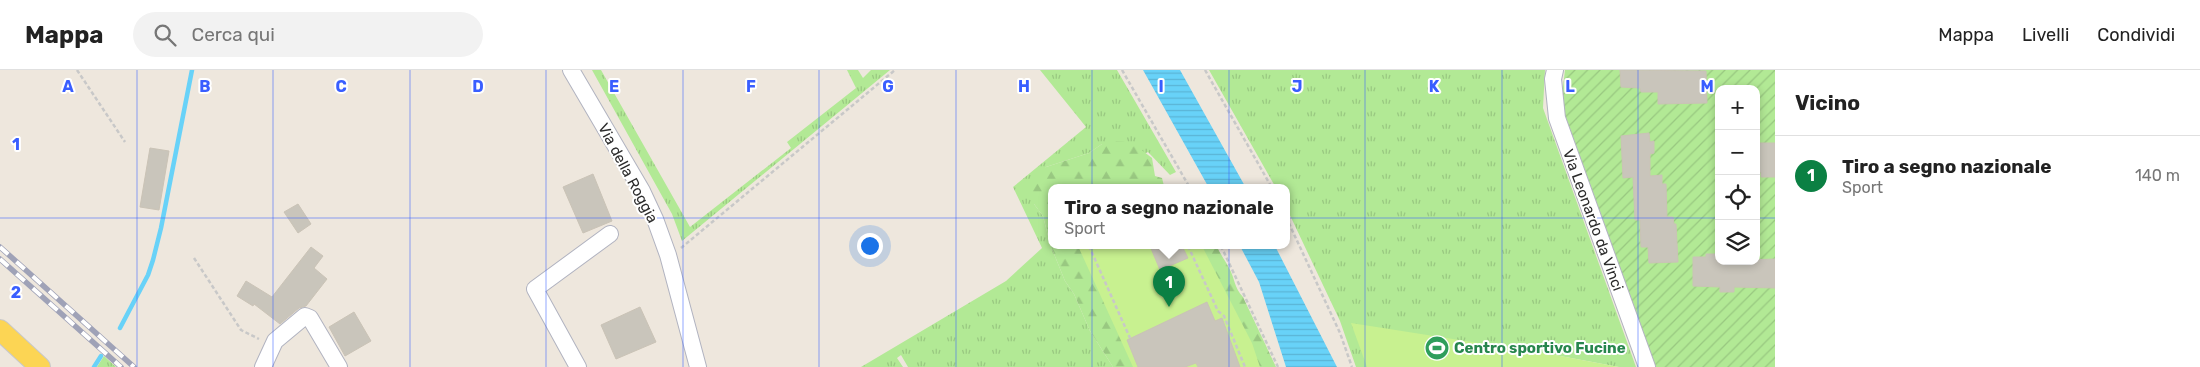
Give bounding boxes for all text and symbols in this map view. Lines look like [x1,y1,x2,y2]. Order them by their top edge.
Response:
search box [133,12,483,57]
text: Mappa [25,21,103,49]
icon: search [151,21,179,49]
text: Cerca qui [191,23,275,46]
text: Mappa [1938,24,1994,46]
text: Livelli [2022,24,2069,46]
text: Condividi [2097,24,2175,46]
text: A [62,77,74,96]
text: B [199,77,211,96]
text: C [335,77,347,96]
text: D [472,77,484,96]
text: E [609,77,619,96]
text: F [746,77,756,96]
text: G [882,77,894,96]
text: H [1018,77,1030,96]
text: I [1158,77,1164,96]
text: J [1292,77,1302,96]
text: K [1429,77,1440,96]
text: L [1565,77,1575,96]
text: M [1700,77,1714,96]
map controls [1715,85,1760,265]
button: + [1715,85,1760,130]
text: Vicino [1795,90,1860,115]
street label: Via della Roggia [594,120,662,226]
button: − [1715,130,1760,175]
text: 1 [12,135,20,154]
street label: Via Leonardo da Vinci [1559,147,1627,293]
text: Tiro a segno nazionale [1842,155,2052,178]
text: 1 [1807,166,1815,185]
text: 140 m [2135,166,2180,185]
button: locate [1715,175,1760,220]
text: Sport [1842,178,1883,197]
popup [1048,184,1290,249]
text: Tiro a segno nazionale [1064,196,1274,219]
text: Sport [1064,219,1105,238]
button: layers [1715,220,1760,265]
your location [857,233,883,259]
pin: 1 [1153,266,1185,307]
text: 2 [11,283,21,302]
sports icon: Centro sportivo Fucine [1424,335,1450,361]
place label: Centro sportivo Fucine [1454,339,1626,357]

